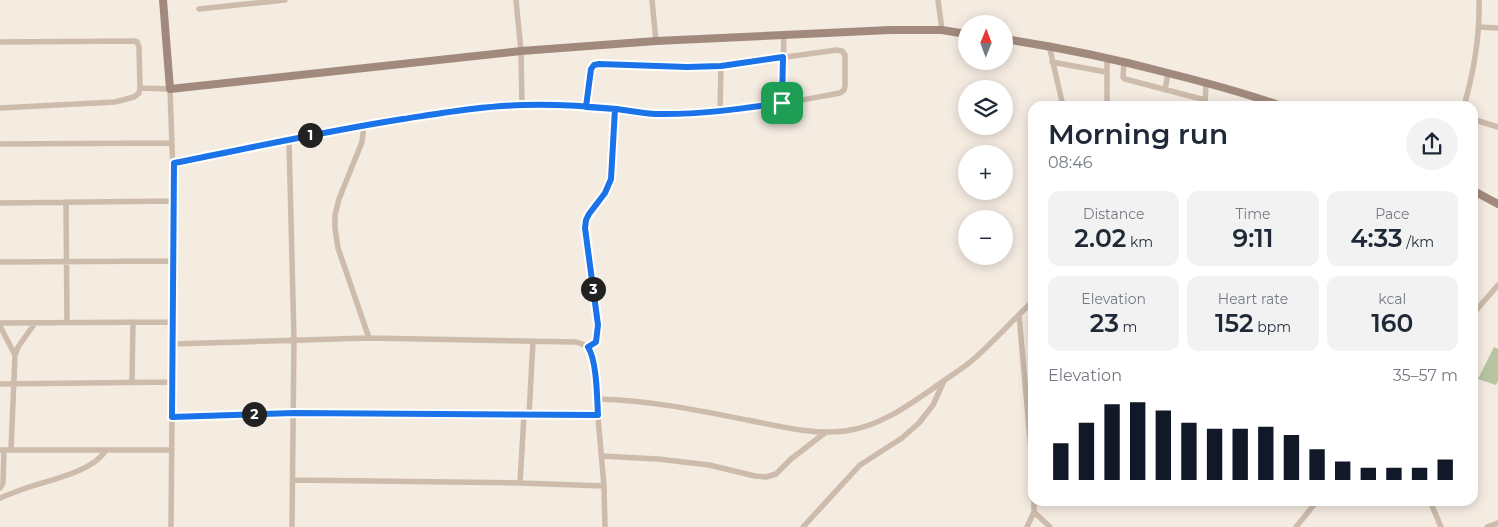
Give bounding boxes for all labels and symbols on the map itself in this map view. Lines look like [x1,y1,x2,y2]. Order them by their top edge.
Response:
north arrow [958,15,1012,70]
pin [761,82,803,124]
pin: 1 [298,122,322,148]
pin: 3 [580,276,606,302]
pin: 2 [242,402,266,426]

